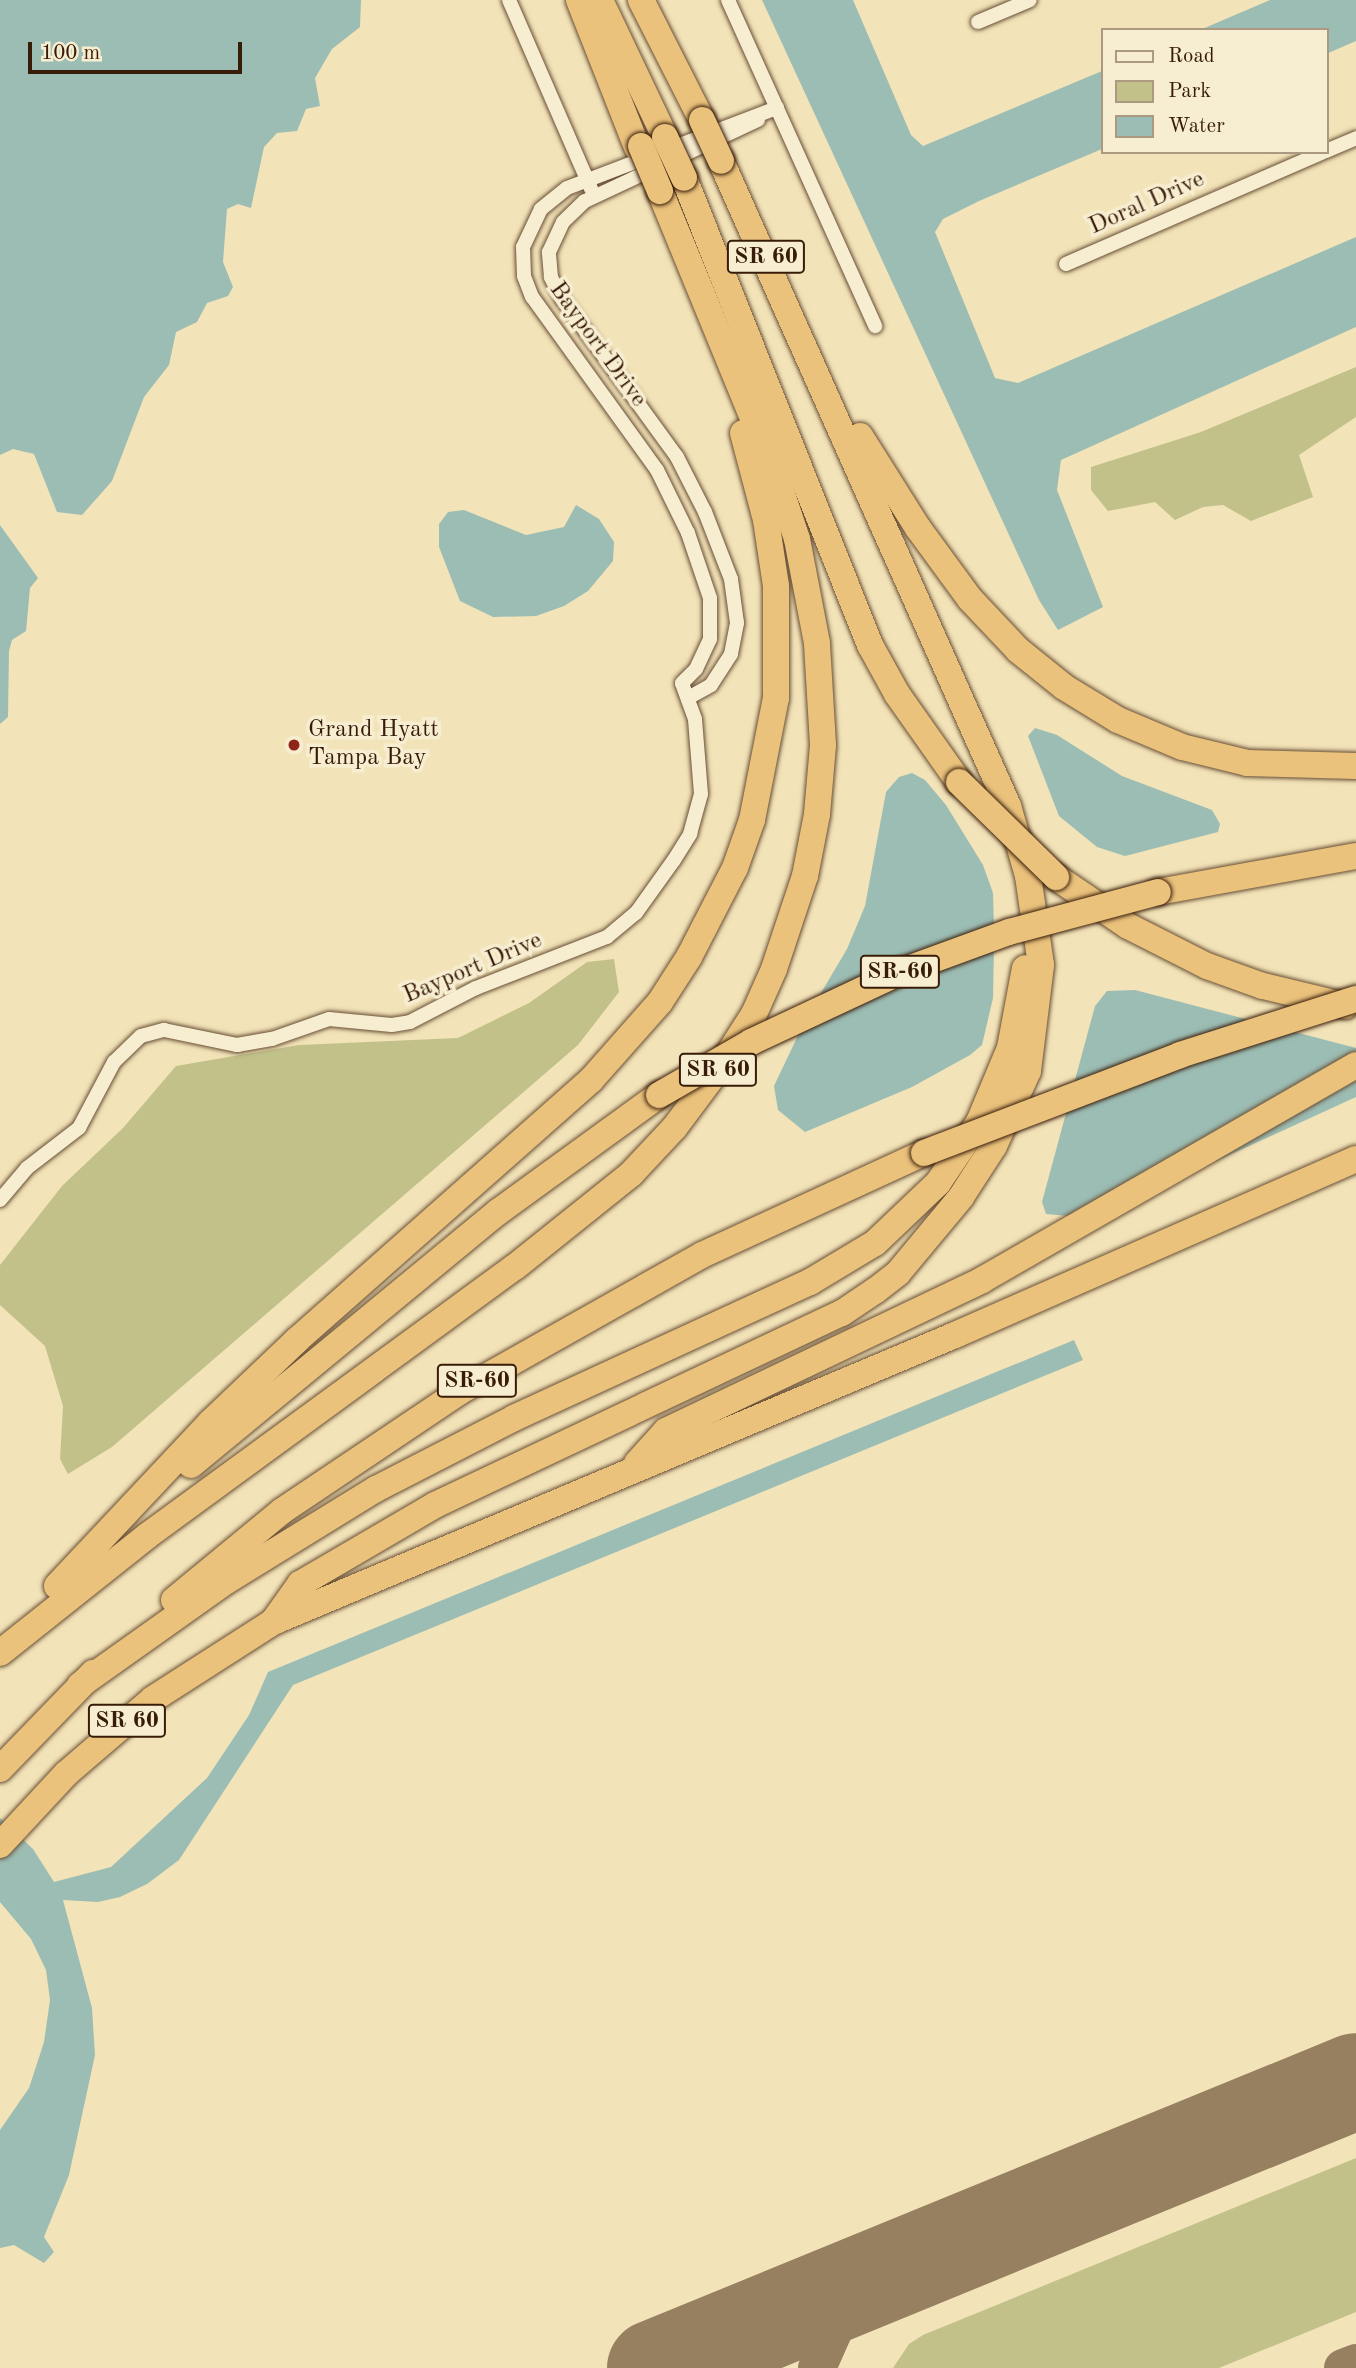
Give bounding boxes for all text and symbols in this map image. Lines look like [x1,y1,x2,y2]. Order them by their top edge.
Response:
scale bar [32,28,245,72]
legend [1100,28,1328,154]
text: 100 m [41,43,100,64]
text: Road [1168,46,1215,67]
text: Park [1168,81,1211,102]
text: Water [1168,116,1225,137]
street label: Doral Drive [1085,166,1209,242]
road number: SR 60 [726,238,806,276]
street label: Bayport Drive [542,277,652,413]
place label: Grand Hyatt Tampa Bay [308,717,439,773]
marker: Grand Hyatt Tampa Bay [286,737,302,753]
street label: Bayport Drive [399,927,547,1011]
road number: SR-60 [860,953,940,992]
road number: SR 60 [678,1050,758,1090]
road number: SR-60 [437,1362,517,1400]
road number: SR 60 [87,1702,167,1740]

